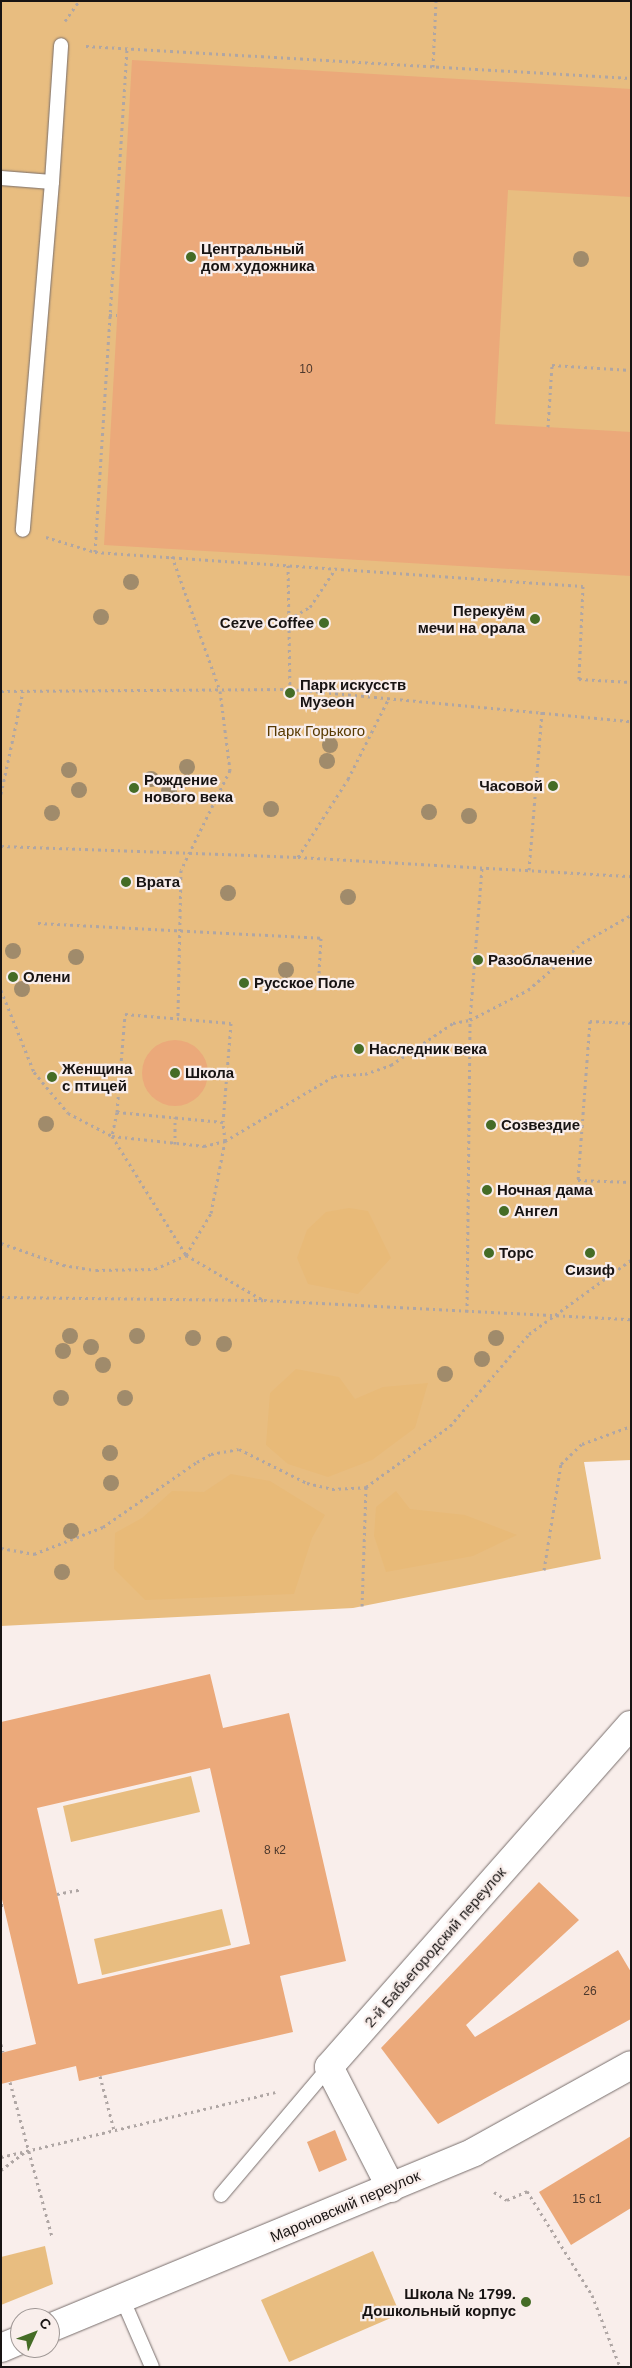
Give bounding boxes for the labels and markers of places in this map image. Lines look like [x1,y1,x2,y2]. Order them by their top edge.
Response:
place label: Центральный дом художника [201,239,314,274]
marker: Центральный дом художника [185,251,197,263]
place label: Перекуём мечи на орала [418,601,525,636]
marker: Перекуём мечи на орала [529,613,541,625]
place label: Cezve Coffee [220,614,314,632]
marker: Cezve Coffee [318,617,330,629]
place label: Парк искусств Музеон [300,675,406,710]
marker: Парк искусств Музеон [284,687,296,699]
place label: Рождение нового века [144,770,233,805]
place label: Часовой [479,777,543,795]
marker: Часовой [547,780,559,792]
marker: Рождение нового века [128,782,140,794]
place label: Врата [136,873,180,891]
marker: Врата [120,876,132,888]
place label: Разоблачение [488,951,593,969]
marker: Разоблачение [472,954,484,966]
place label: Олени [23,968,70,986]
marker: Олени [7,971,19,983]
place label: Русское Поле [254,974,355,992]
marker: Русское Поле [238,977,250,989]
place label: Наследник века [369,1040,487,1058]
marker: Наследник века [353,1043,365,1055]
place label: Женщина с птицей [62,1059,132,1094]
place label: Школа [185,1064,234,1082]
marker: Школа [169,1067,181,1079]
marker: Женщина с птицей [46,1071,58,1083]
place label: Созвездие [501,1116,580,1134]
marker: Созвездие [485,1119,497,1131]
place label: Ночная дама [497,1181,593,1199]
marker: Ночная дама [481,1184,493,1196]
place label: Ангел [514,1202,558,1220]
marker: Ангел [498,1205,510,1217]
place label: Торс [499,1244,534,1262]
marker: Торс [483,1247,495,1259]
marker: Сизиф [584,1247,596,1259]
place label: Сизиф [565,1261,615,1279]
place label: Школа № 1799. Дошкольный корпус [362,2284,516,2319]
marker: Школа № 1799. Дошкольный корпус [520,2296,532,2308]

